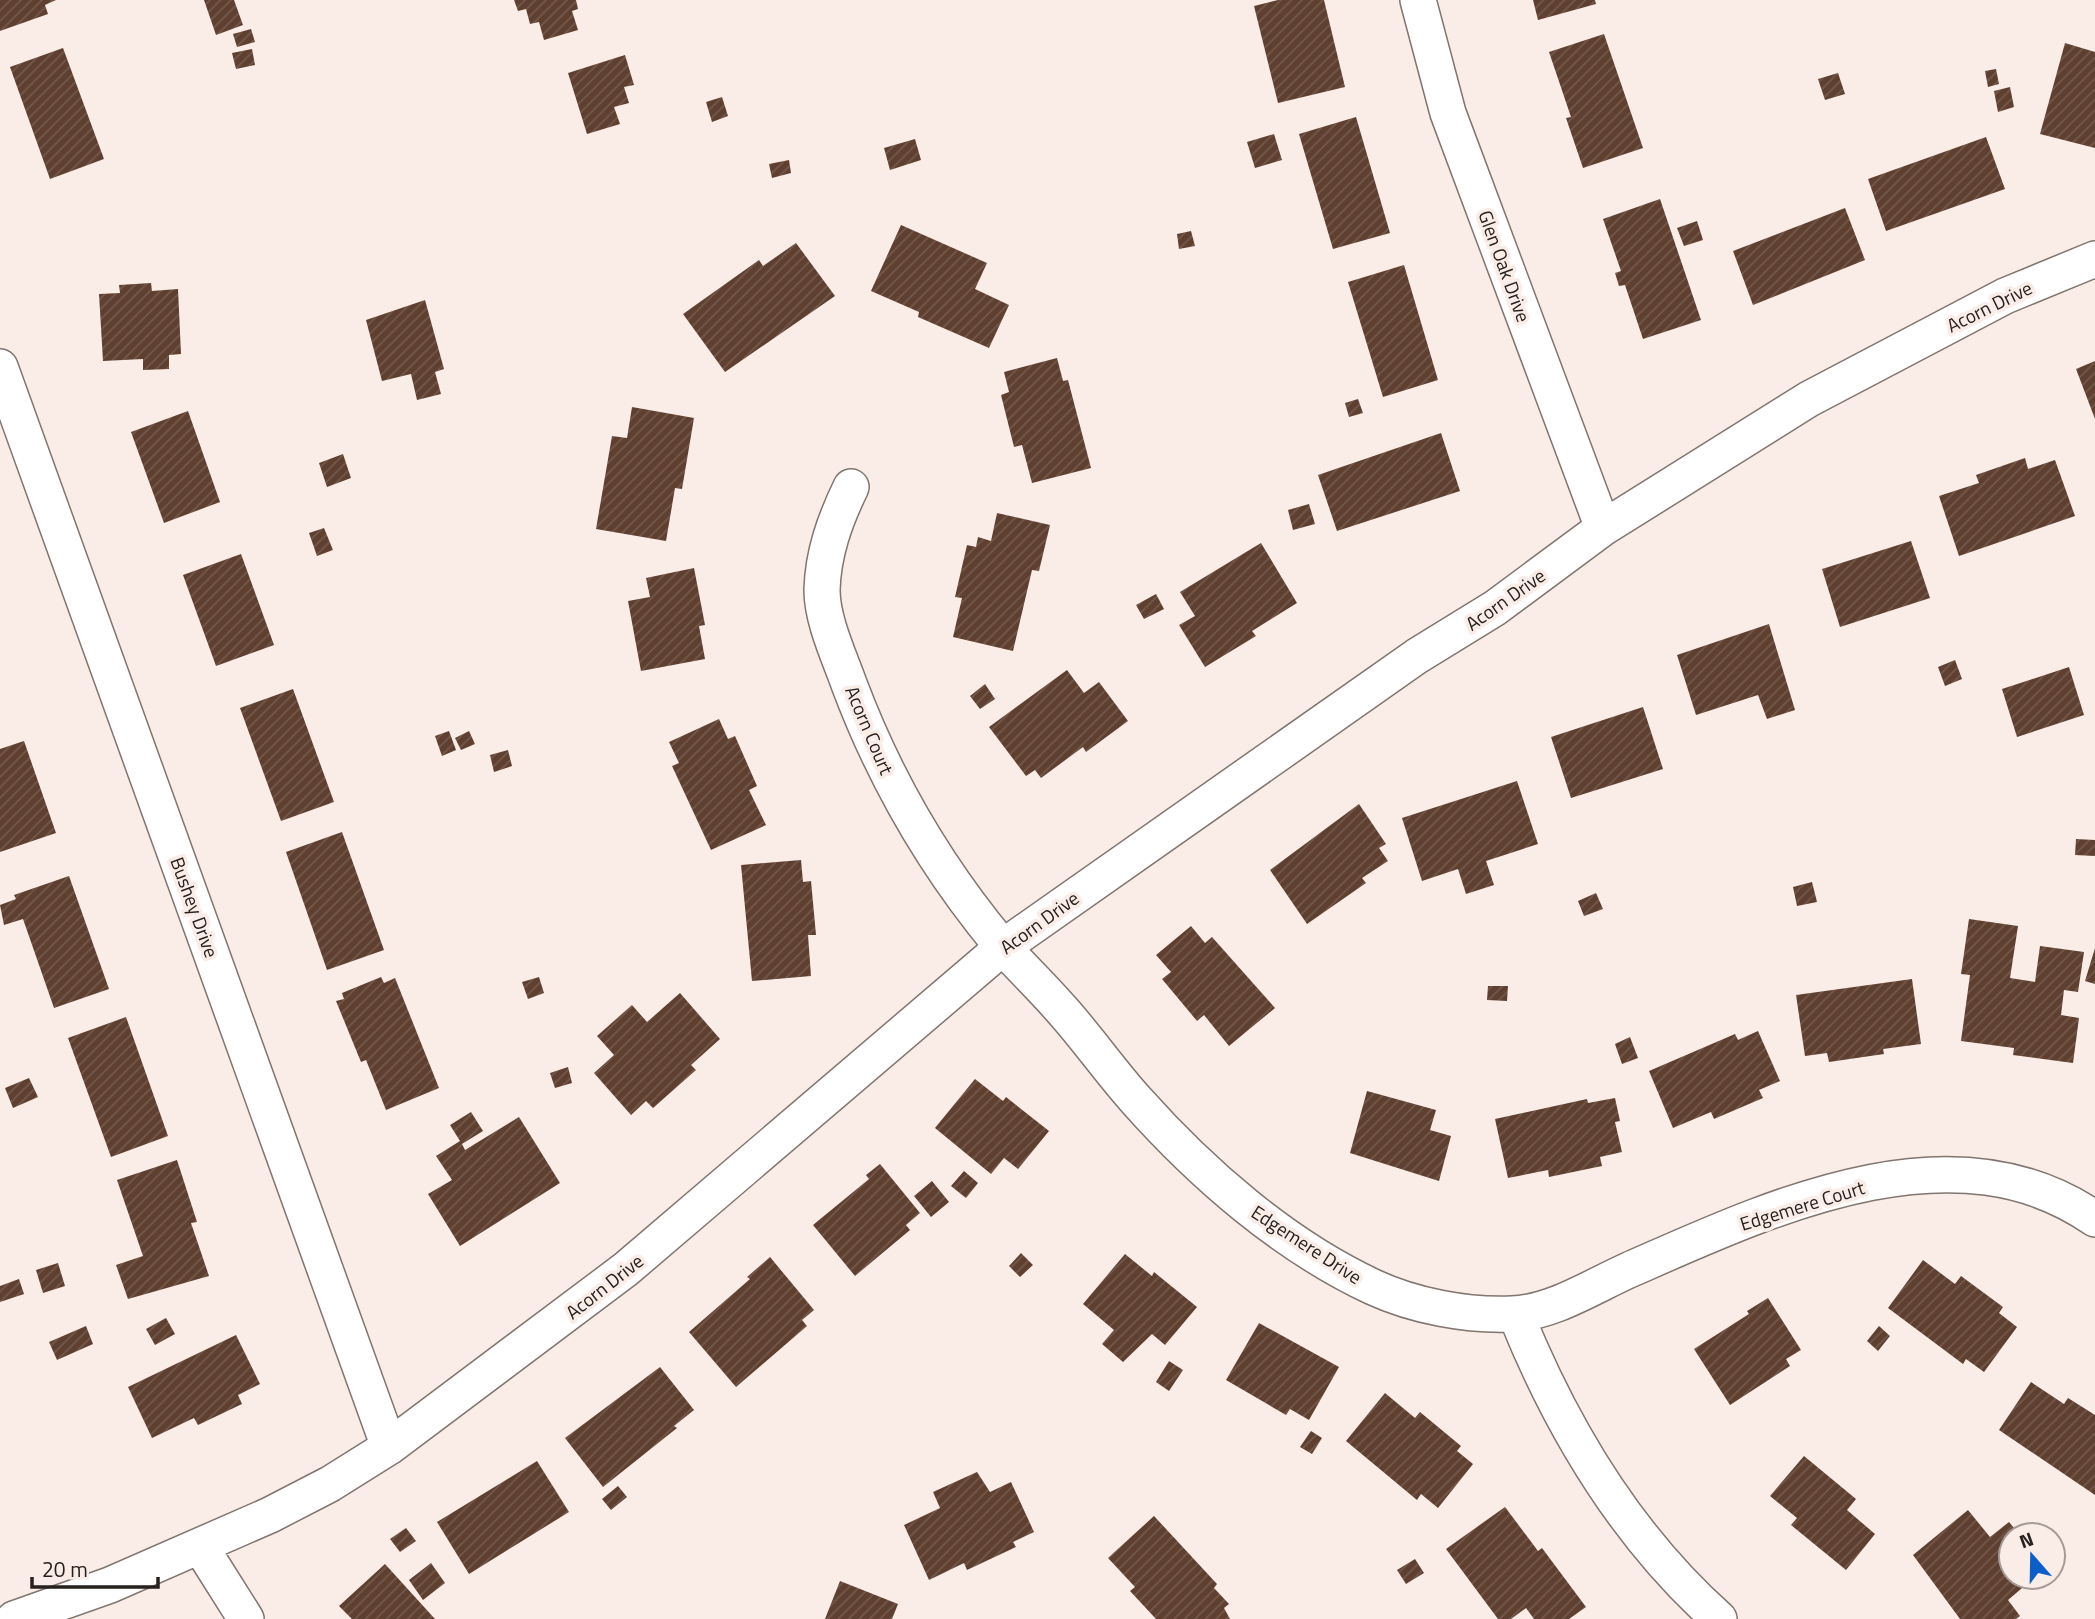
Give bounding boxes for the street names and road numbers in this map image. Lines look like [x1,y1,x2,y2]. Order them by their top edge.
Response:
street label: Glen Oak Drive [1471,206,1539,326]
street label: Acorn Drive [1941,273,2037,339]
street label: Acorn Drive [1459,561,1551,637]
street label: Acorn Court [838,681,902,779]
street label: Bushey Drive [163,853,227,961]
street label: Acorn Drive [993,883,1085,961]
street label: Edgemere Court [1736,1172,1868,1238]
street label: Edgemere Drive [1246,1197,1368,1291]
street label: Acorn Drive [559,1246,649,1326]

